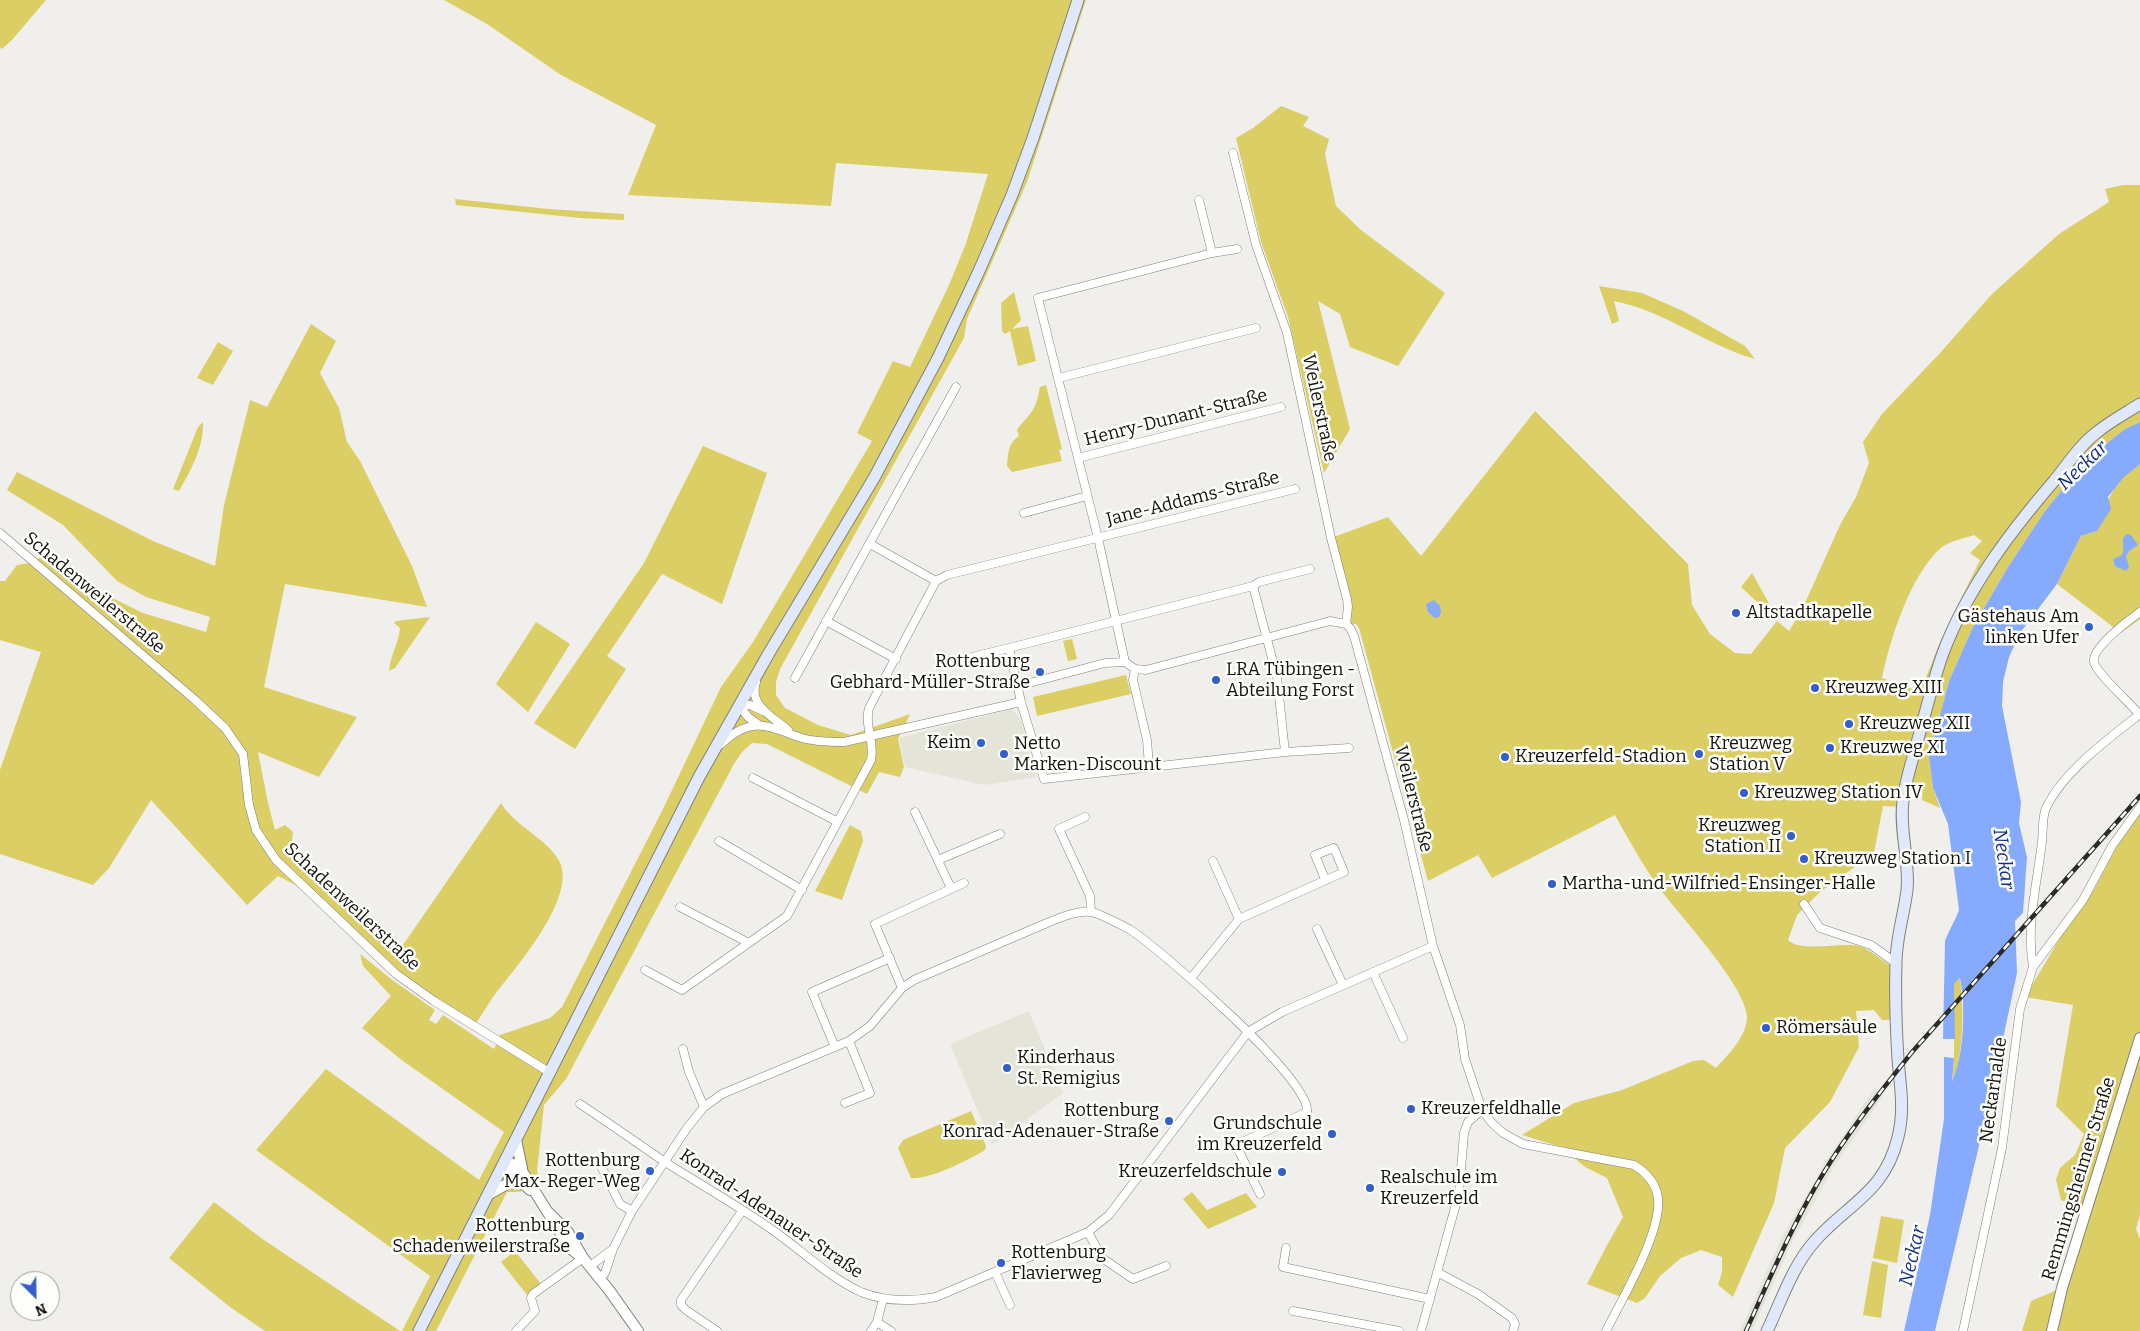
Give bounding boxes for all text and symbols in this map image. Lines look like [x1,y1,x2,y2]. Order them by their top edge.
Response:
street label: Weilerstraße [1297,353,1341,463]
street label: Henry-Dunant-Straße [1082,385,1270,451]
water label: Neckar [2053,437,2113,495]
street label: Jane-Addams-Straße [1104,467,1282,531]
street label: Schadenweilerstraße [19,528,169,658]
place label: Altstadtkapelle [1746,602,1872,624]
place label: Gästehaus Am linken Ufer [1957,606,2079,649]
marker: Altstadtkapelle [1730,607,1742,619]
marker: Gästehaus Am linken Ufer [2083,621,2095,633]
place label: Rottenburg Gebhard-Müller-Straße [830,651,1030,694]
place label: LRA Tübingen - Abteilung Forst [1226,659,1355,702]
marker: Rottenburg Gebhard-Müller-Straße [1034,666,1046,678]
marker: LRA Tübingen - Abteilung Forst [1210,674,1222,686]
place label: Kreuzweg XIII [1825,677,1943,699]
marker: Kreuzweg XIII [1809,682,1821,694]
place label: Kreuzweg XII [1859,713,1970,735]
marker: Kreuzweg XII [1843,718,1855,730]
place label: Keim [927,732,971,754]
place label: Netto Marken-Discount [1014,733,1161,776]
place label: Kreuzweg Station V [1709,733,1792,776]
marker: Keim [975,737,987,749]
place label: Kreuzweg XI [1840,737,1945,759]
marker: Kreuzweg XI [1824,742,1836,754]
street label: Weilerstraße [1389,744,1437,854]
place label: Kreuzerfeld-Stadion [1515,746,1687,768]
marker: Netto Marken-Discount [998,748,1010,760]
marker: Kreuzweg Station V [1693,748,1705,760]
marker: Kreuzerfeld-Stadion [1499,751,1511,763]
place label: Kreuzweg Station IV [1754,782,1923,804]
marker: Kreuzweg Station IV [1738,787,1750,799]
place label: Kreuzweg Station II [1698,815,1781,858]
water label: Neckar [1987,827,2019,891]
marker: Kreuzweg Station II [1785,830,1797,842]
street label: Schadenweilerstraße [280,838,424,976]
place label: Kreuzweg Station I [1814,848,1971,870]
marker: Kreuzweg Station I [1798,853,1810,865]
place label: Martha-und-Wilfried-Ensinger-Halle [1562,873,1876,895]
marker: Martha-und-Wilfried-Ensinger-Halle [1546,878,1558,890]
place label: Römersäule [1776,1017,1877,1039]
marker: Römersäule [1760,1022,1772,1034]
street label: Neckarhalde [1976,1036,2012,1144]
place label: Kinderhaus St. Remigius [1017,1047,1120,1090]
marker: Kinderhaus St. Remigius [1001,1062,1013,1074]
street label: Remmingsheimer Straße [2038,1075,2120,1283]
place label: Kreuzerfeldhalle [1421,1098,1561,1120]
place label: Rottenburg Konrad-Adenauer-Straße [943,1100,1159,1142]
marker: Kreuzerfeldhalle [1405,1103,1417,1115]
place label: Grundschule im Kreuzerfeld [1197,1113,1322,1156]
marker: Rottenburg Konrad-Adenauer-Straße [1163,1115,1175,1127]
marker: Grundschule im Kreuzerfeld [1326,1128,1338,1140]
street label: Konrad-Adenauer-Straße [675,1145,867,1283]
place label: Rottenburg Max-Reger-Weg [504,1150,640,1192]
place label: Kreuzerfeldschule [1118,1161,1272,1183]
marker: Rottenburg Max-Reger-Weg [644,1165,656,1177]
marker: Kreuzerfeldschule [1276,1166,1288,1178]
place label: Realschule im Kreuzerfeld [1380,1167,1497,1210]
marker: Realschule im Kreuzerfeld [1364,1182,1376,1194]
place label: Rottenburg Schadenweilerstraße [392,1215,570,1258]
water label: Neckar [1895,1224,1931,1288]
marker: Rottenburg Schadenweilerstraße [574,1230,586,1242]
place label: Rottenburg Flavierweg [1011,1242,1106,1284]
marker: Rottenburg Flavierweg [995,1257,1007,1269]
north arrow [10,1271,60,1321]
text: N [32,1299,49,1319]

